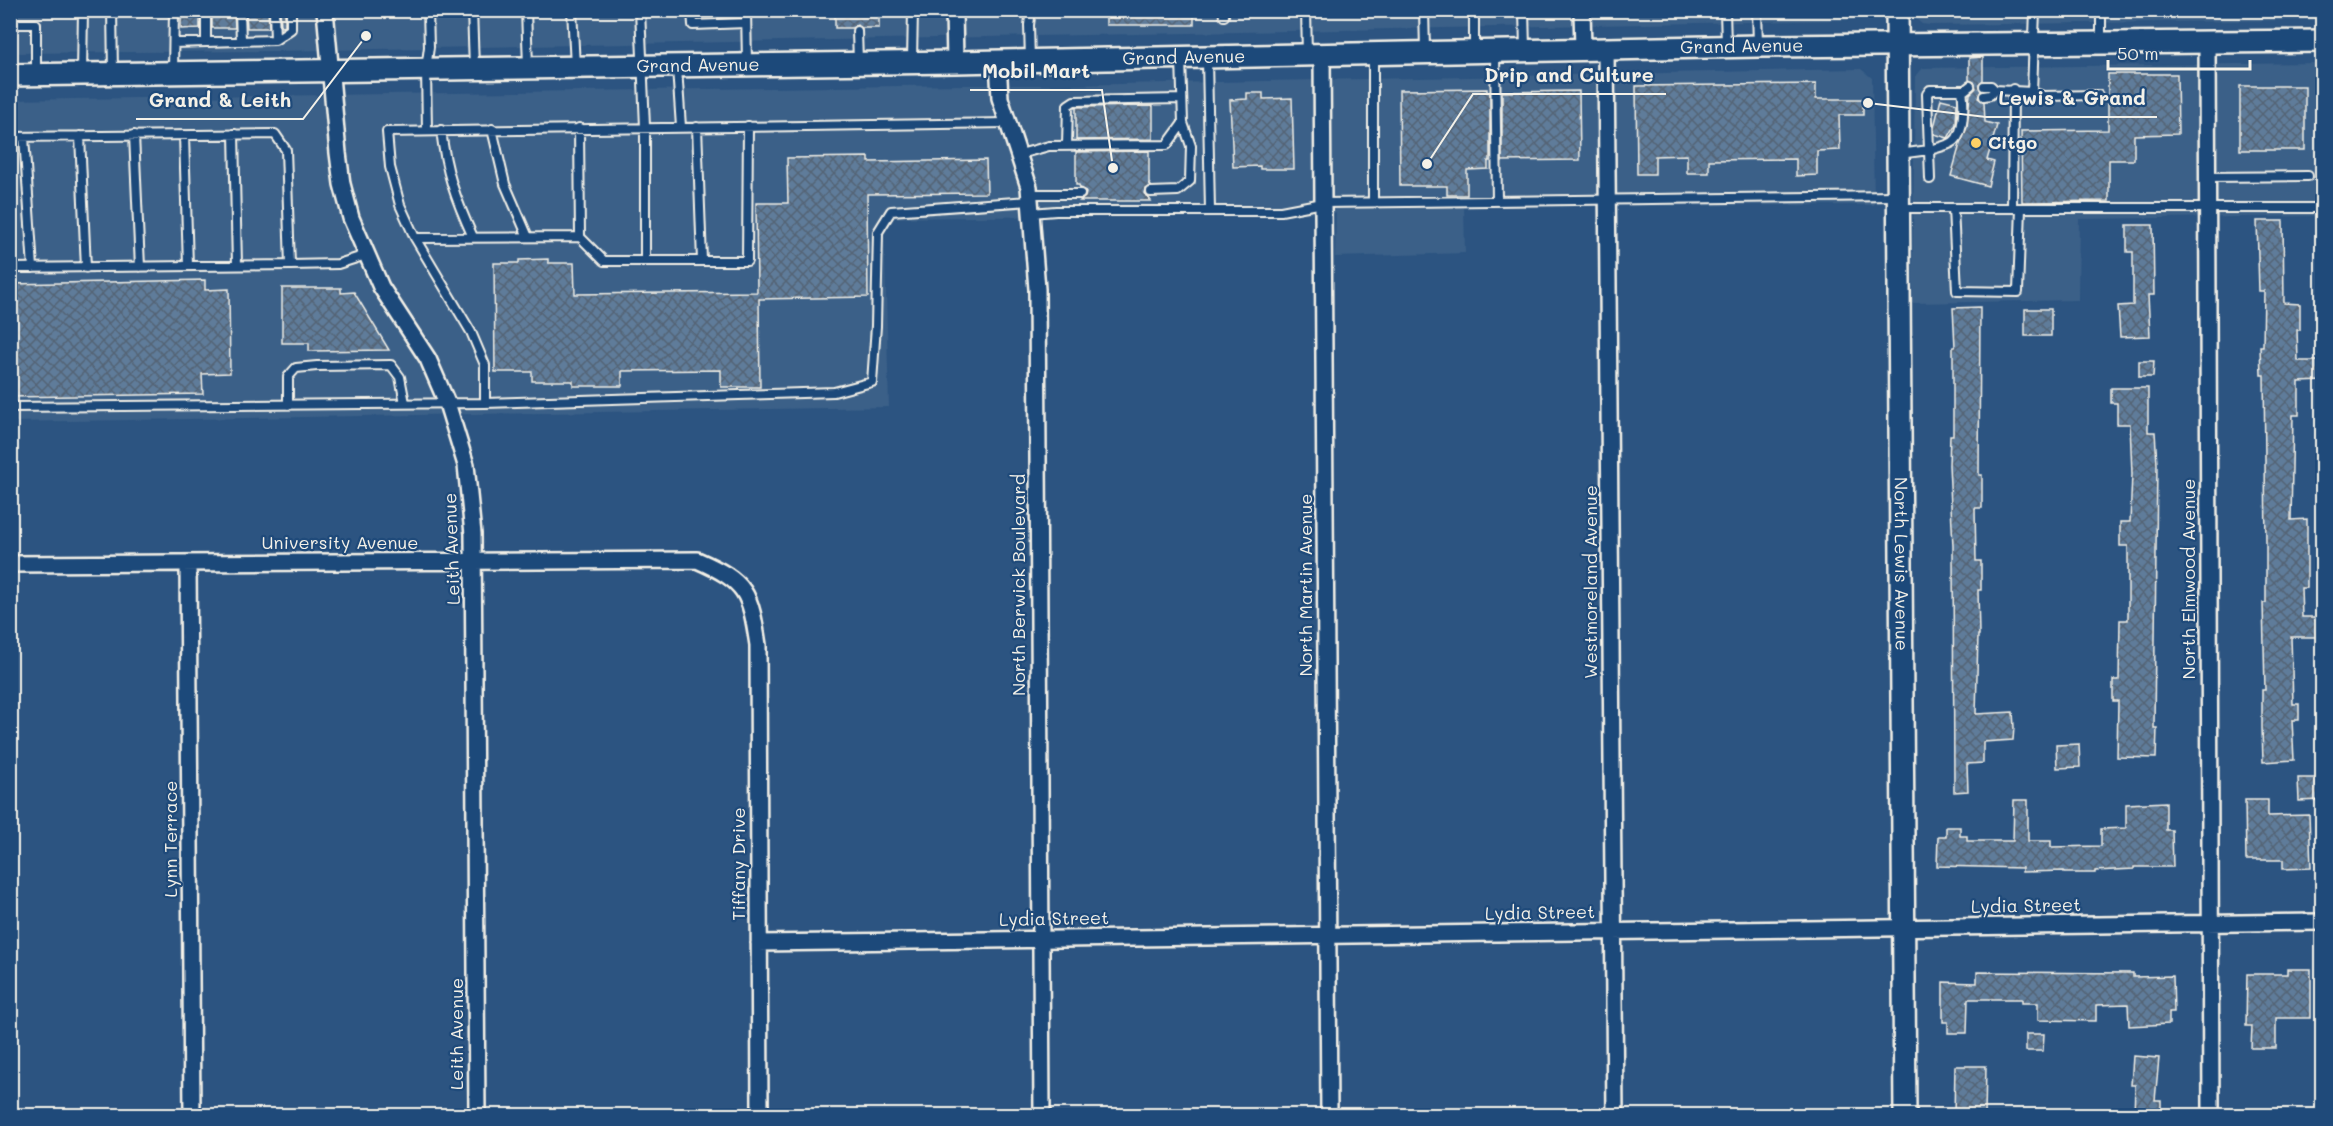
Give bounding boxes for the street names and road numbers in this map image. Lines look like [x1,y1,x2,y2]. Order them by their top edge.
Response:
street label: Grand Avenue [1680,33,1803,59]
street label: Grand Avenue [1122,43,1246,70]
street label: Grand Avenue [636,52,760,77]
street label: North Berwick Boulevard [1006,474,1030,696]
street label: North Lewis Avenue [1889,477,1915,651]
street label: North Elmwood Avenue [2176,479,2200,679]
street label: Westmoreland Avenue [1578,485,1602,679]
street label: Leith Avenue [437,493,465,606]
street label: North Martin Avenue [1293,494,1317,676]
street label: University Avenue [262,530,418,554]
street label: Lynn Terrace [158,781,182,897]
street label: Tiffany Drive [726,807,750,921]
street label: Lydia Street [1971,892,2081,918]
street label: Lydia Street [1485,899,1595,925]
street label: Lydia Street [999,905,1109,931]
street label: Leith Avenue [444,978,468,1090]

